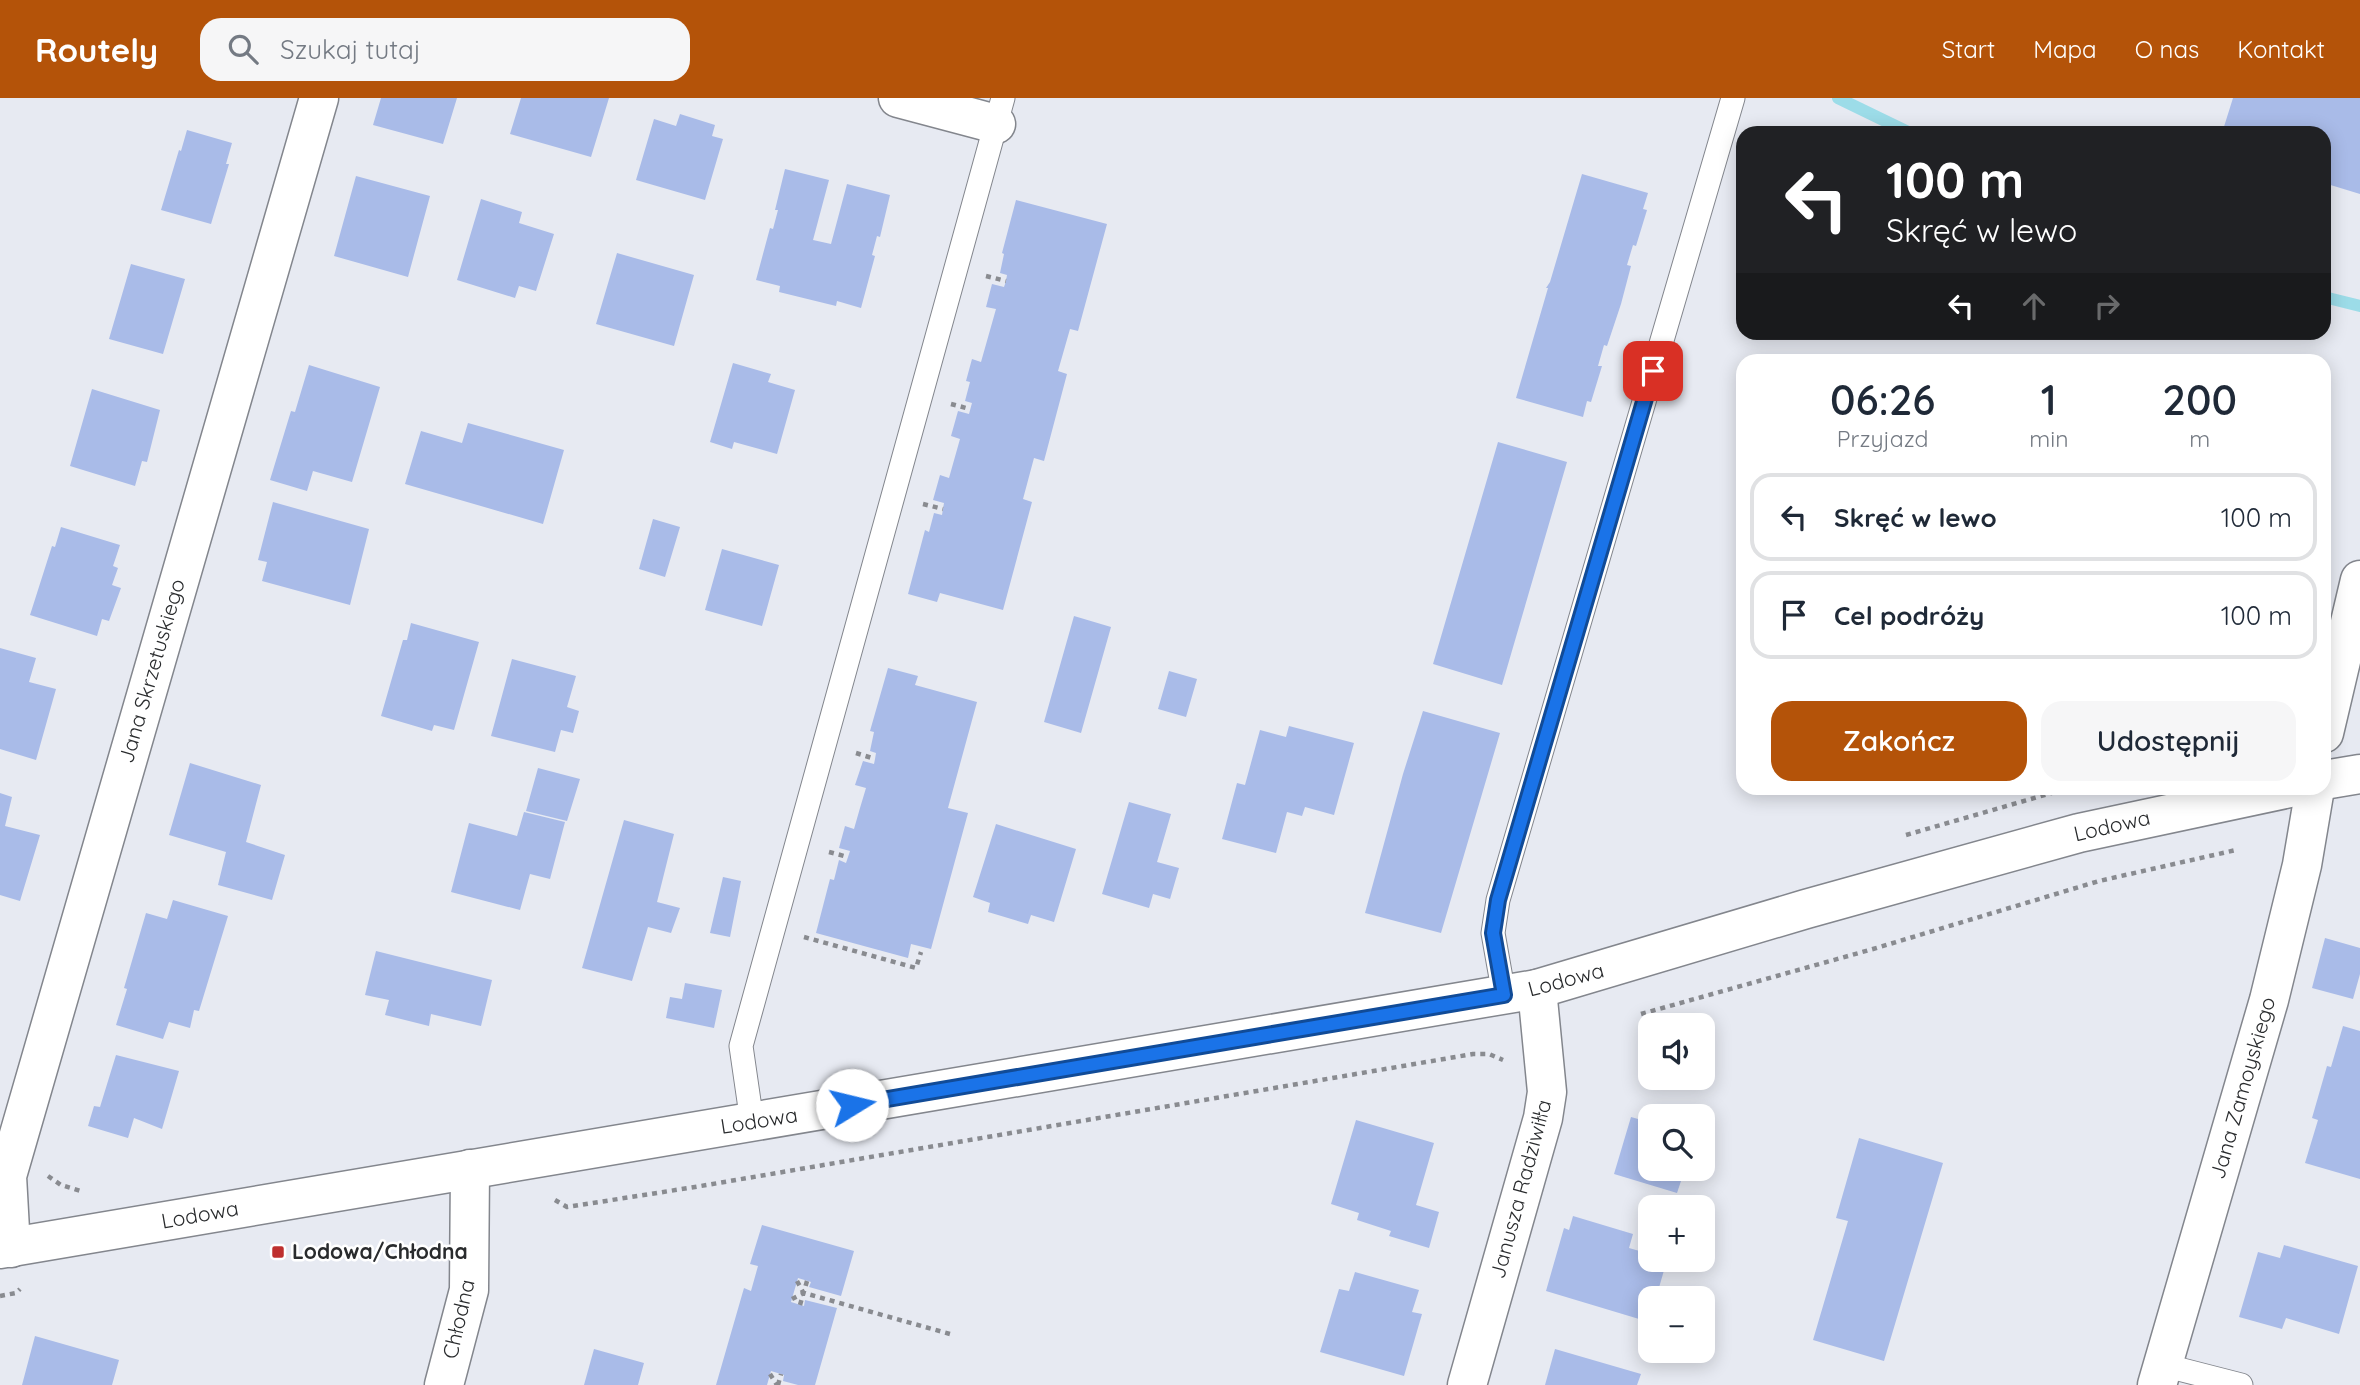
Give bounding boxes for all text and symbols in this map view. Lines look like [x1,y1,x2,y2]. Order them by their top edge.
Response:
search box [200,18,690,81]
text: Routely [35,29,158,70]
icon: search [224,30,262,68]
text: Szukaj tutaj [280,33,421,66]
text: Start [1942,34,1995,64]
text: Mapa [2033,34,2097,64]
text: O nas [2135,34,2199,64]
text: Kontakt [2237,34,2325,64]
text: 100 m [1886,149,2024,210]
icon: left [1771,154,1862,245]
text: Skręć w lewo [1886,210,2077,250]
icon: left [1942,287,1980,325]
icon: ahead [2015,287,2053,325]
icon: right [2088,287,2126,325]
pin [1623,341,1683,401]
icon: arrive [1634,352,1672,390]
text: 06:26 [1830,373,1935,426]
text: 1 [2041,373,2057,426]
text: 200 [2162,373,2237,426]
text: Przyjazd [1837,424,1928,453]
text: min [2029,424,2068,453]
text: m [2189,424,2210,453]
icon: left [1775,498,1813,536]
text: Skręć w lewo [1834,501,1997,534]
text: 100 m [2221,501,2292,534]
street label: Jana Skrzetuskiego [112,576,190,766]
icon: arrive [1775,596,1813,634]
text: Cel podróży [1834,599,1984,632]
text: 100 m [2221,599,2292,632]
button: Zakończ [1771,701,2027,781]
button: Udostępnij [2041,701,2296,781]
street label: Lodowa [2071,804,2153,846]
street label: Lodowa [1525,956,1607,1002]
street label: Jana Zamoyskiego [2204,994,2280,1182]
map controls [1638,1013,1715,1363]
button: sound [1638,1013,1715,1090]
position arrow [815,1068,889,1142]
street label: Janusza Radziwiłła [1484,1096,1556,1281]
street label: Lodowa [718,1101,799,1139]
button: search [1638,1104,1715,1181]
street label: Lodowa [159,1194,240,1234]
button: + [1638,1195,1715,1272]
place label: Lodowa/Chłodna [292,1238,468,1264]
marker: Lodowa/Chłodna [270,1244,286,1260]
street label: Chłodna [436,1276,480,1361]
button: − [1638,1286,1715,1363]

